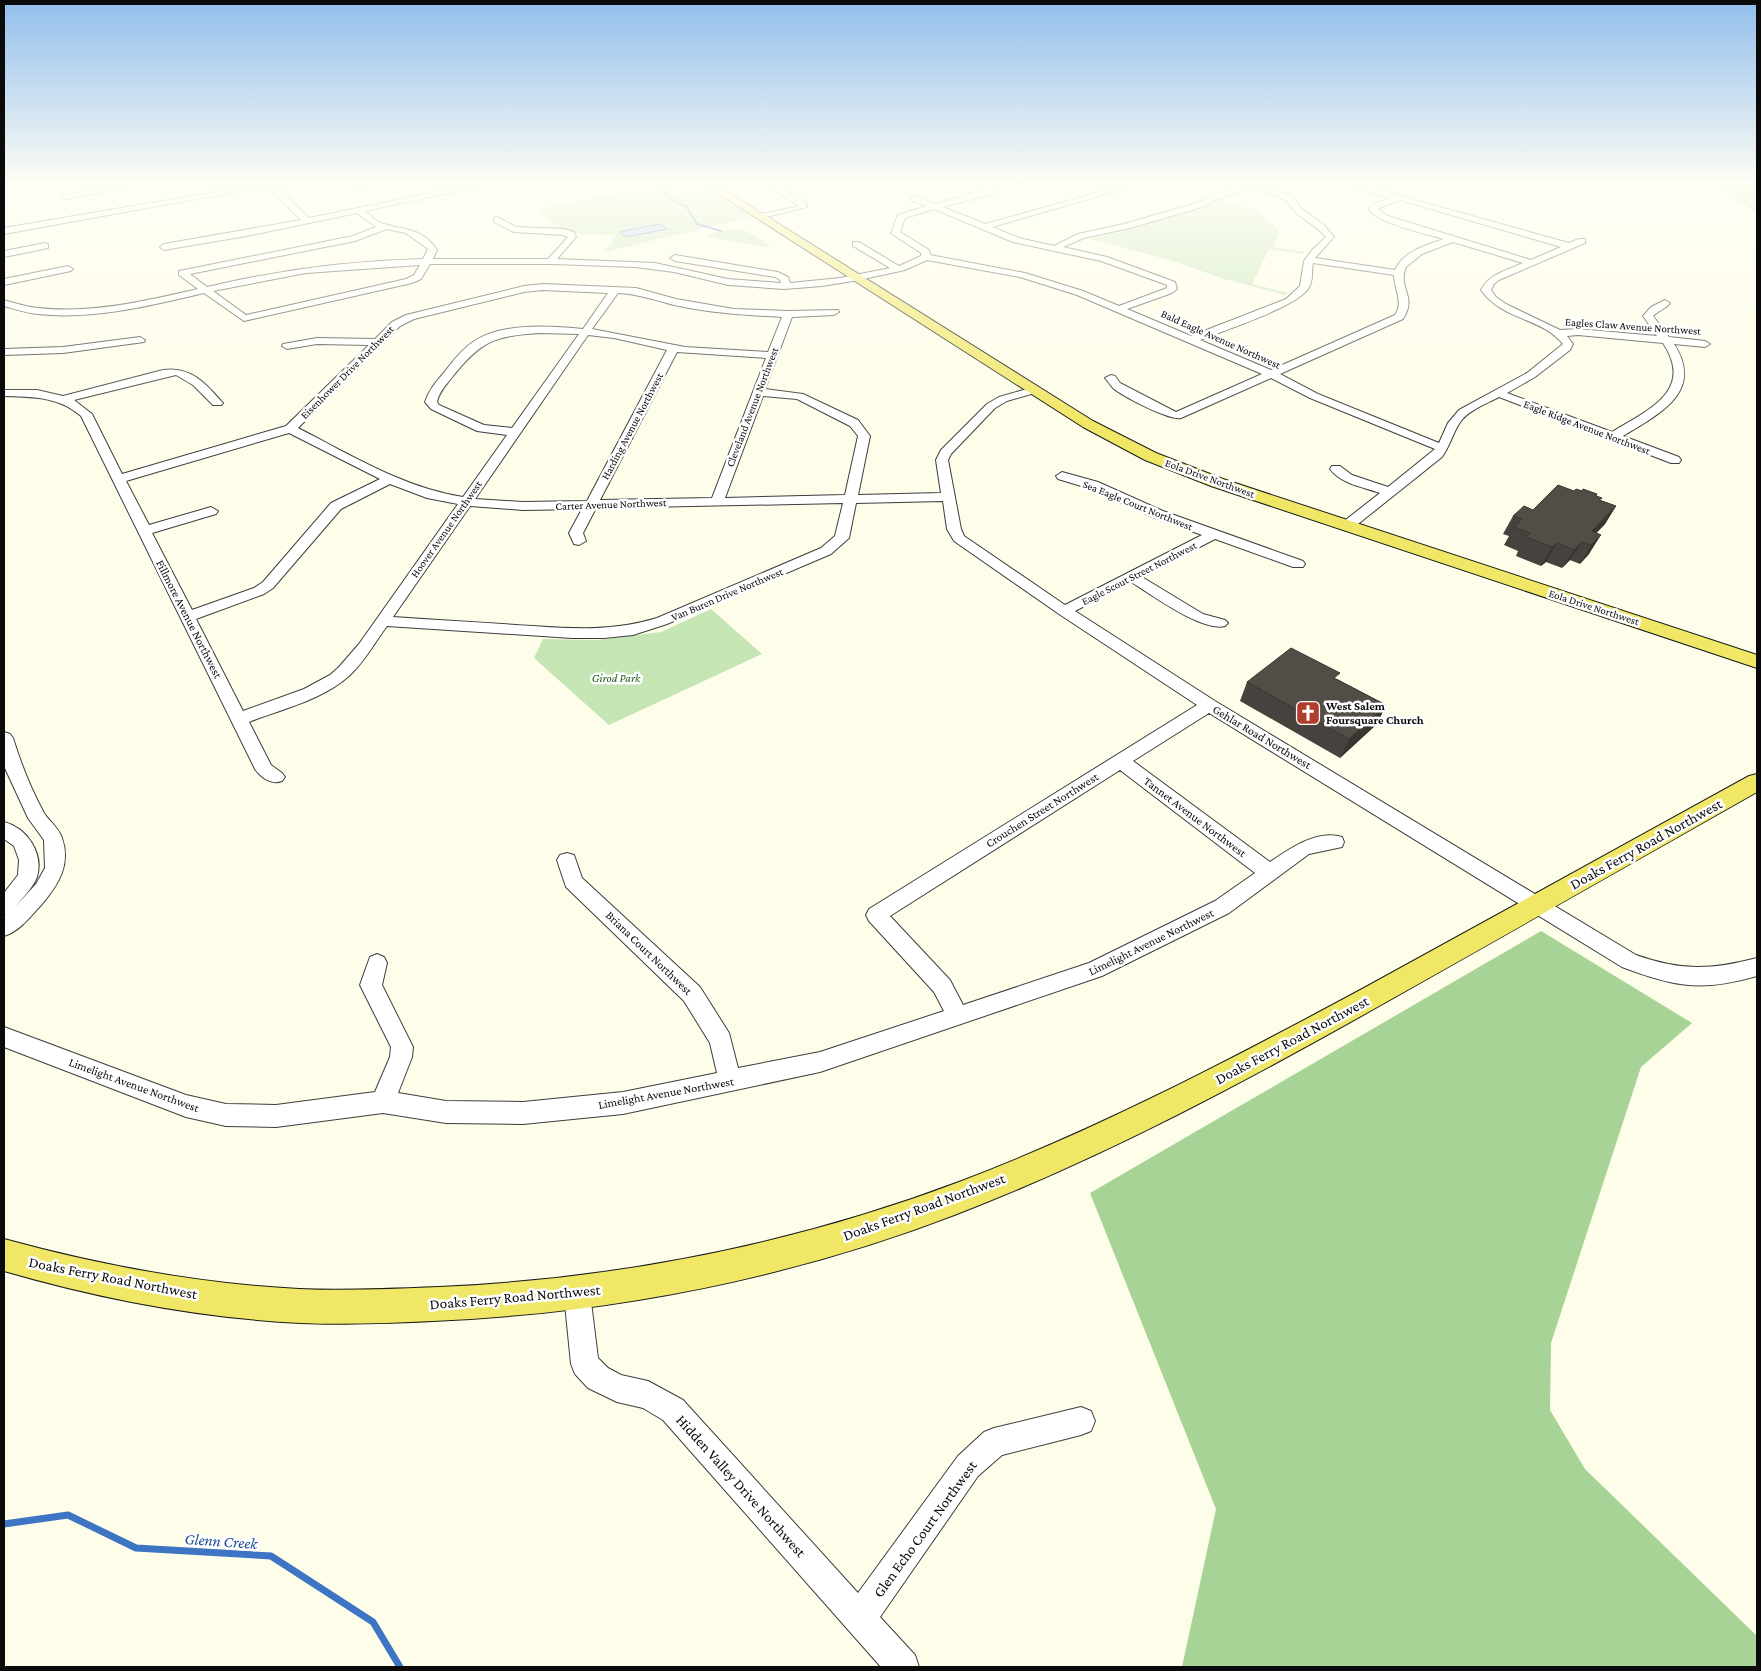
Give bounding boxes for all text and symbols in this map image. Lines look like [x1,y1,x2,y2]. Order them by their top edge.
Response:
street label: Bald Eagle Avenue Northwest [1159,307,1283,372]
street label: Eagles Claw Avenue Northwest [1564,315,1702,338]
street label: Eisenhower Drive Northwest [298,323,396,421]
street label: Cleveland Avenue Northwest [724,345,780,468]
street label: Harding Avenue Northwest [599,370,666,482]
street label: Eagle Ridge Avenue Northwest [1522,397,1652,458]
street label: Eola Drive Northwest [1164,456,1257,500]
street label: Sea Eagle Court Northwest [1081,477,1195,534]
street label: Hoover Avenue Northwest [408,478,484,580]
street label: Carter Avenue Northwest [555,496,667,512]
street label: Eagle Scout Street Northwest [1079,539,1199,608]
street label: Fillmore Avenue Northwest [153,557,225,682]
street label: Van Buren Drive Northwest [669,565,785,623]
street label: Eola Drive Northwest [1547,587,1641,627]
park label: Girod Park [592,671,641,685]
place label: West Salem Foursquare Church [1325,699,1424,727]
church icon: West Salem Foursquare Church [1295,700,1321,726]
street label: Gehlar Road Northwest [1210,702,1315,772]
street label: Crouchen Street Northwest [983,769,1102,850]
street label: Tannet Avenue Northwest [1141,774,1250,861]
street label: Doaks Ferry Road Northwest [1567,795,1726,893]
street label: Limelight Avenue Northwest [1086,905,1217,978]
street label: Briana Court Northwest [603,908,696,999]
street label: Doaks Ferry Road Northwest [1213,992,1373,1088]
street label: Limelight Avenue Northwest [67,1055,202,1115]
street label: Limelight Avenue Northwest [597,1074,736,1112]
street label: Doaks Ferry Road Northwest [841,1170,1009,1245]
street label: Doaks Ferry Road Northwest [27,1254,200,1303]
street label: Doaks Ferry Road Northwest [429,1281,602,1313]
street label: Hidden Valley Drive Northwest [672,1412,810,1562]
street label: Glen Echo Court Northwest [870,1457,980,1600]
water label: Glenn Creek [184,1530,259,1552]

